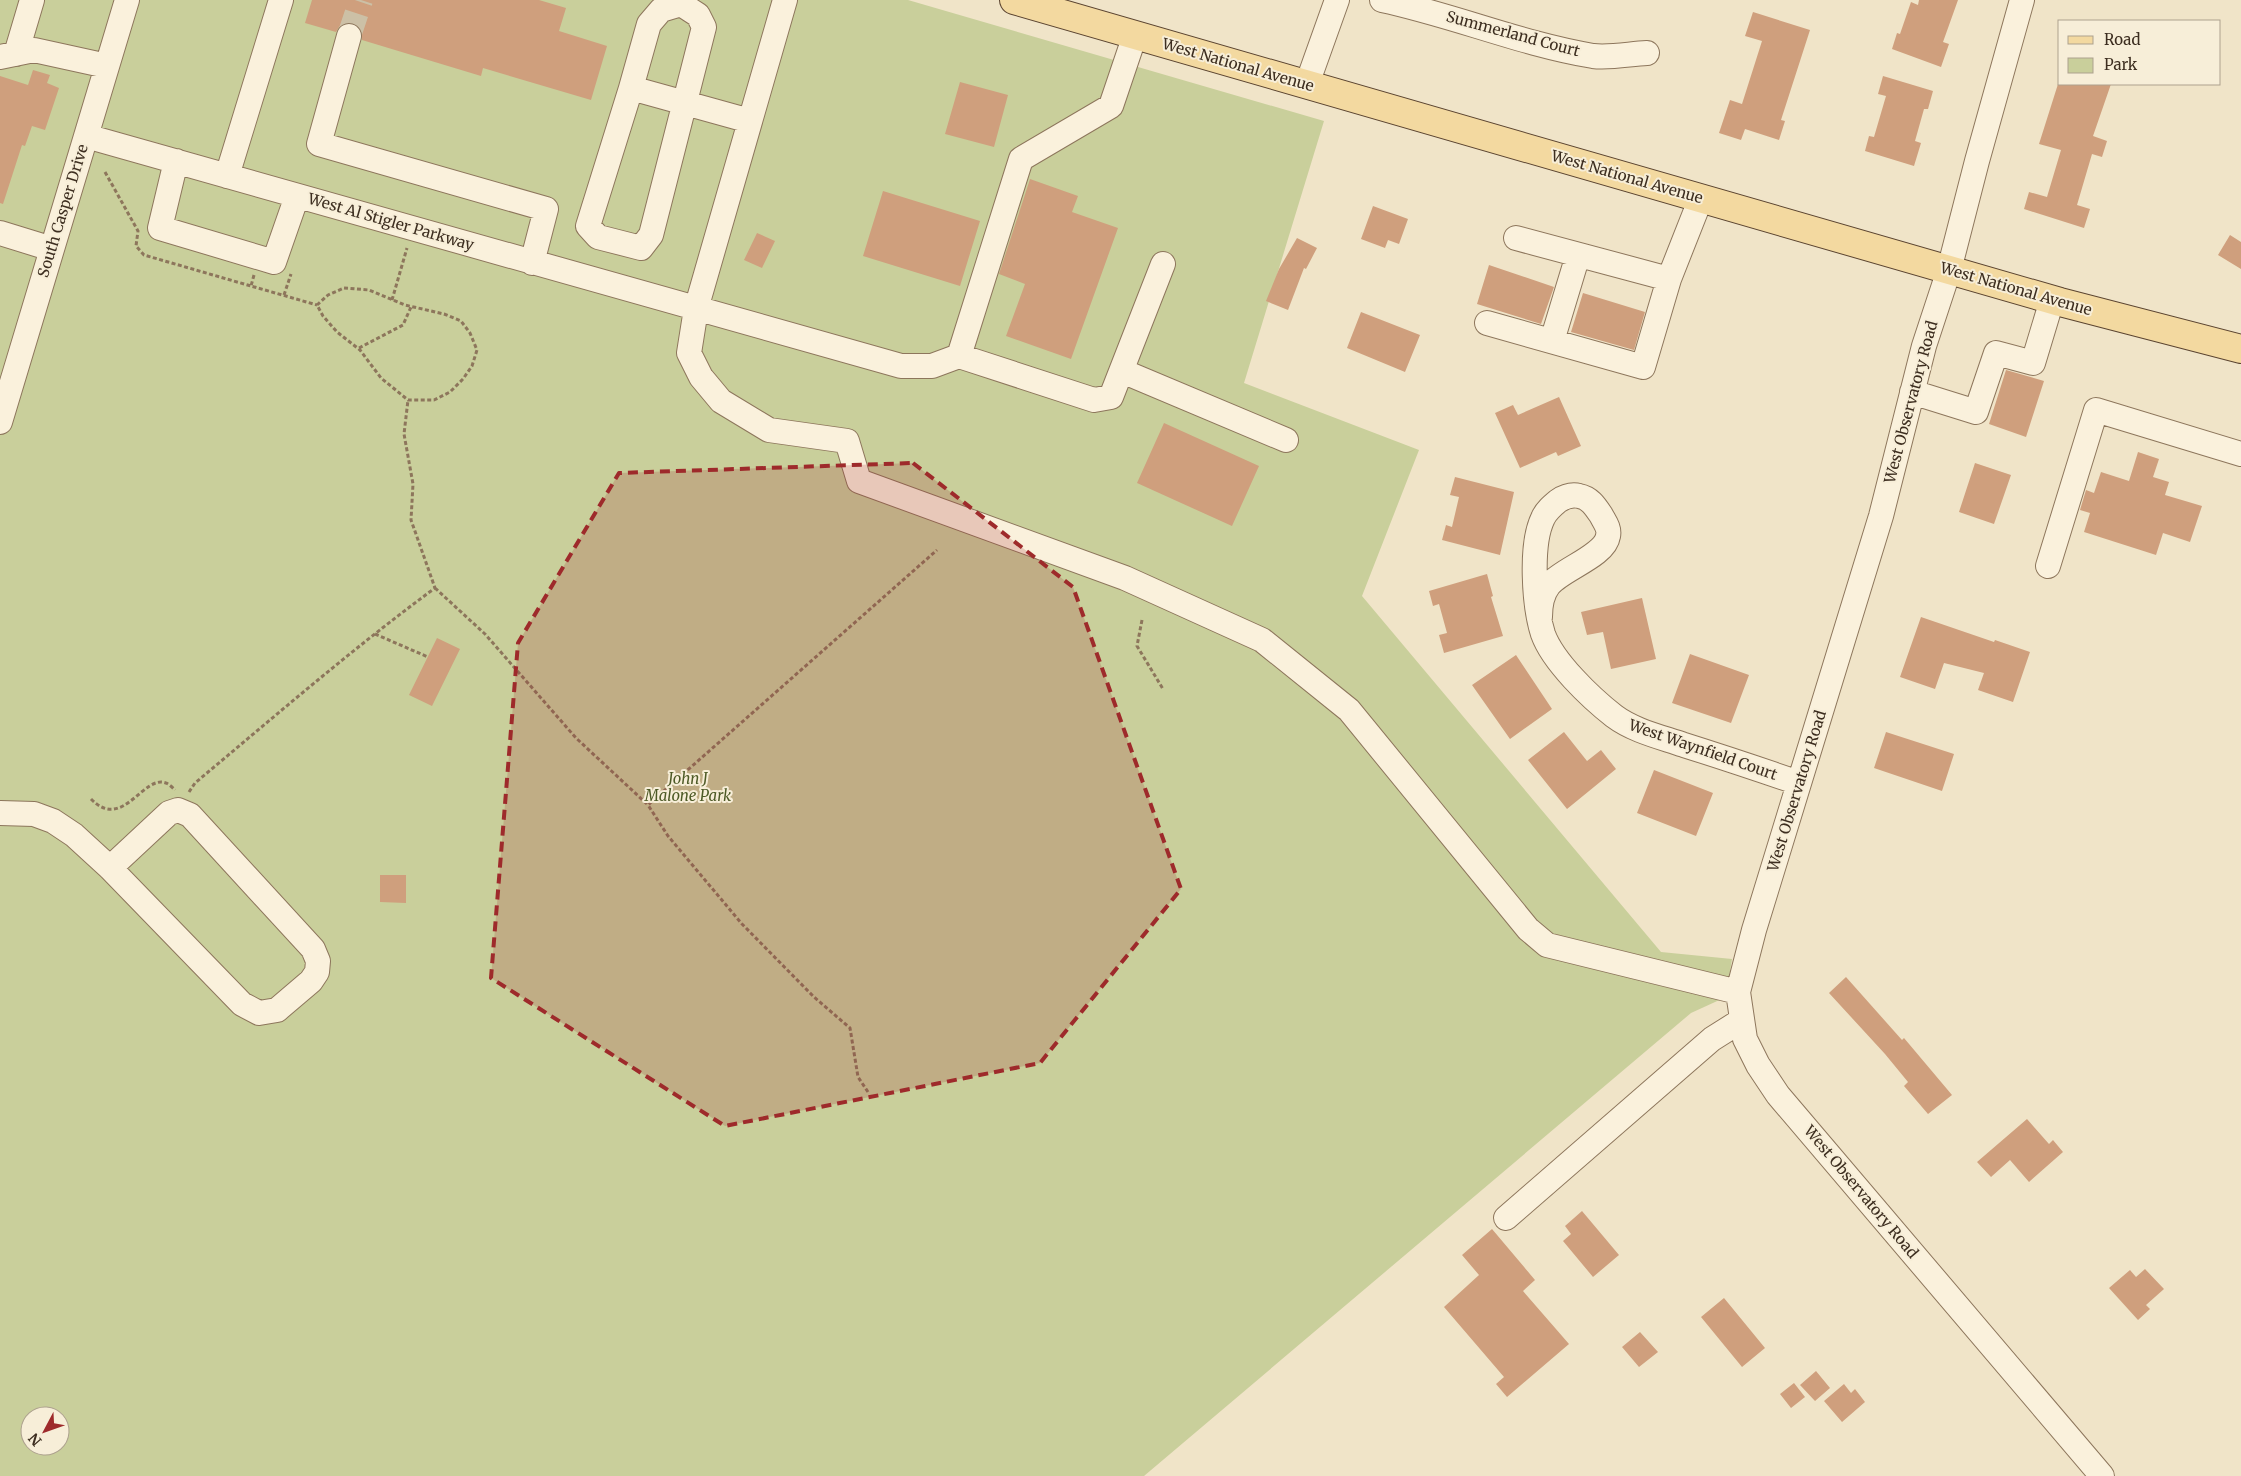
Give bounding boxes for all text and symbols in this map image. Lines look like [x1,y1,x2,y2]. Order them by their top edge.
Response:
street label: Summerland Court [1444,7,1582,61]
legend [2058,20,2221,85]
text: Road [2104,30,2140,49]
street label: West National Avenue [1159,34,1316,95]
text: Park [2104,55,2138,74]
street label: South Casper Drive [33,142,92,280]
street label: West National Avenue [1548,146,1705,207]
street label: West Al Stigler Parkway [305,188,477,254]
street label: West National Avenue [1937,258,2094,319]
street label: West Observatory Road [1879,319,1941,486]
street label: West Observatory Road [1763,708,1830,875]
street label: West Waynfield Court [1625,715,1780,784]
park label: John J Malone Park [644,769,732,805]
street label: West Observatory Road [1800,1121,1922,1262]
north arrow [20,1406,70,1456]
text: N [25,1429,46,1450]

